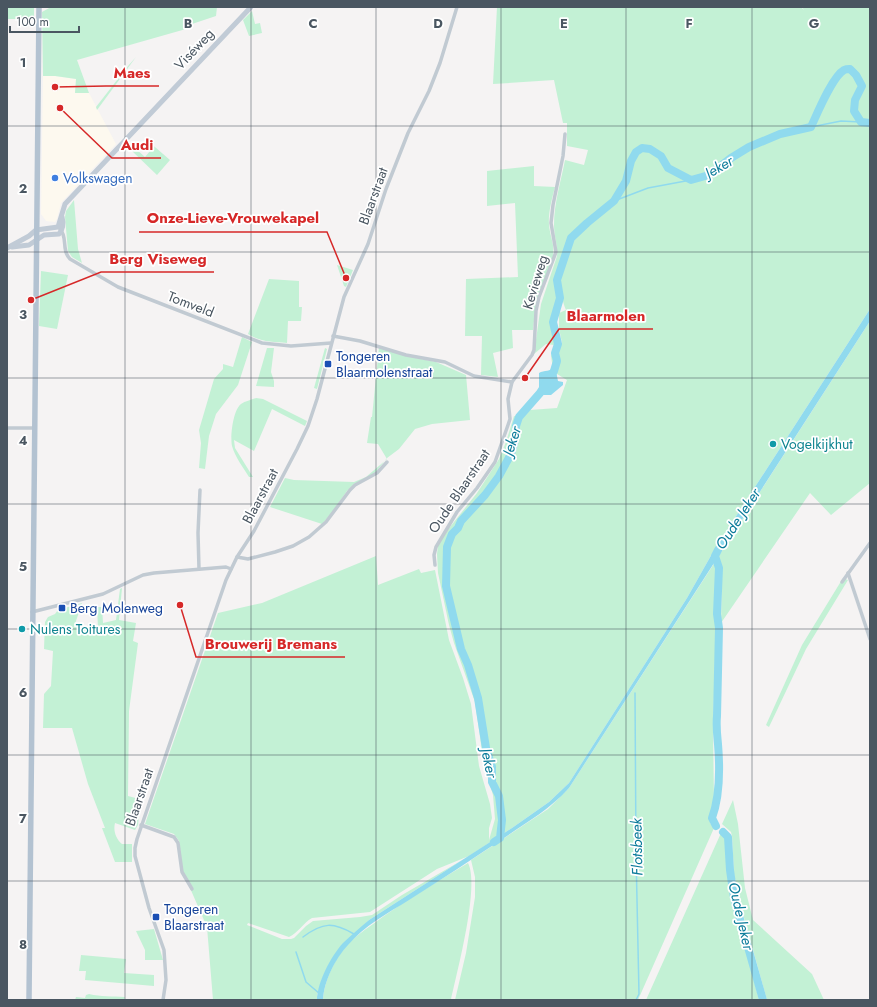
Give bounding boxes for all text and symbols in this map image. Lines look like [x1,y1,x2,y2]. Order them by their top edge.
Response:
scale bar [10,8,79,34]
text: 100 m [16,13,49,31]
text: B [184,14,193,33]
text: C [308,14,318,33]
text: D [433,14,443,33]
text: E [560,14,568,33]
text: F [685,14,693,33]
text: G [809,14,820,33]
street label: Viséweg [170,24,218,74]
text: 1 [20,53,26,72]
callout: Maes [106,59,159,86]
text: Maes [114,62,151,84]
callout: Audi [112,131,161,158]
text: Audi [120,134,153,156]
water label: Jeker [698,150,738,185]
street label: Blaarstraat [353,164,393,228]
place label: Volkswagen [63,168,133,188]
marker: Volkswagen [50,173,60,183]
text: 2 [19,179,27,198]
callout: Onze-Lieve-Vrouwekapel [139,205,327,232]
text: Onze-Lieve-Vrouwekapel [147,207,319,229]
callout: Berg Viseweg [101,245,214,272]
text: Berg Viseweg [109,248,207,270]
street label: Kevieweg [517,252,553,312]
street label: Tomveld [165,286,217,322]
callout: Blaarmolen [559,302,653,329]
text: 3 [19,305,27,324]
text: Blaarmolen [567,305,645,327]
place label: Tongeren Blaarmolenstraat [336,346,433,382]
marker: Tongeren Blaarmolenstraat [323,359,333,369]
water label: Jeker [496,423,527,461]
text: 4 [18,431,28,450]
place label: Vogelkijkhut [781,434,853,454]
marker: Vogelkijkhut [768,439,778,449]
street label: Oude Blaarstraat [423,444,495,537]
street label: Blaarstraat [237,464,283,527]
water label: Oude Jeker [710,483,767,554]
text: 5 [19,557,27,576]
place label: Berg Molenweg [70,598,163,618]
marker: Berg Molenweg [57,603,67,613]
place label: Nulens Toitures [30,619,121,639]
marker: Nulens Toitures [17,624,27,634]
callout: Brouwerij Bremans [196,630,345,657]
text: Brouwerij Bremans [205,633,337,655]
text: 6 [19,683,28,702]
water label: Jeker [475,743,503,781]
street label: Blaarstraat [120,765,158,829]
text: 7 [19,809,27,828]
water label: Flotsbeek [625,817,649,876]
water label: Oude Jeker [723,880,760,953]
place label: Tongeren Blaarstraat [164,899,225,935]
marker: Tongeren Blaarstraat [151,912,161,922]
text: 8 [19,935,27,954]

